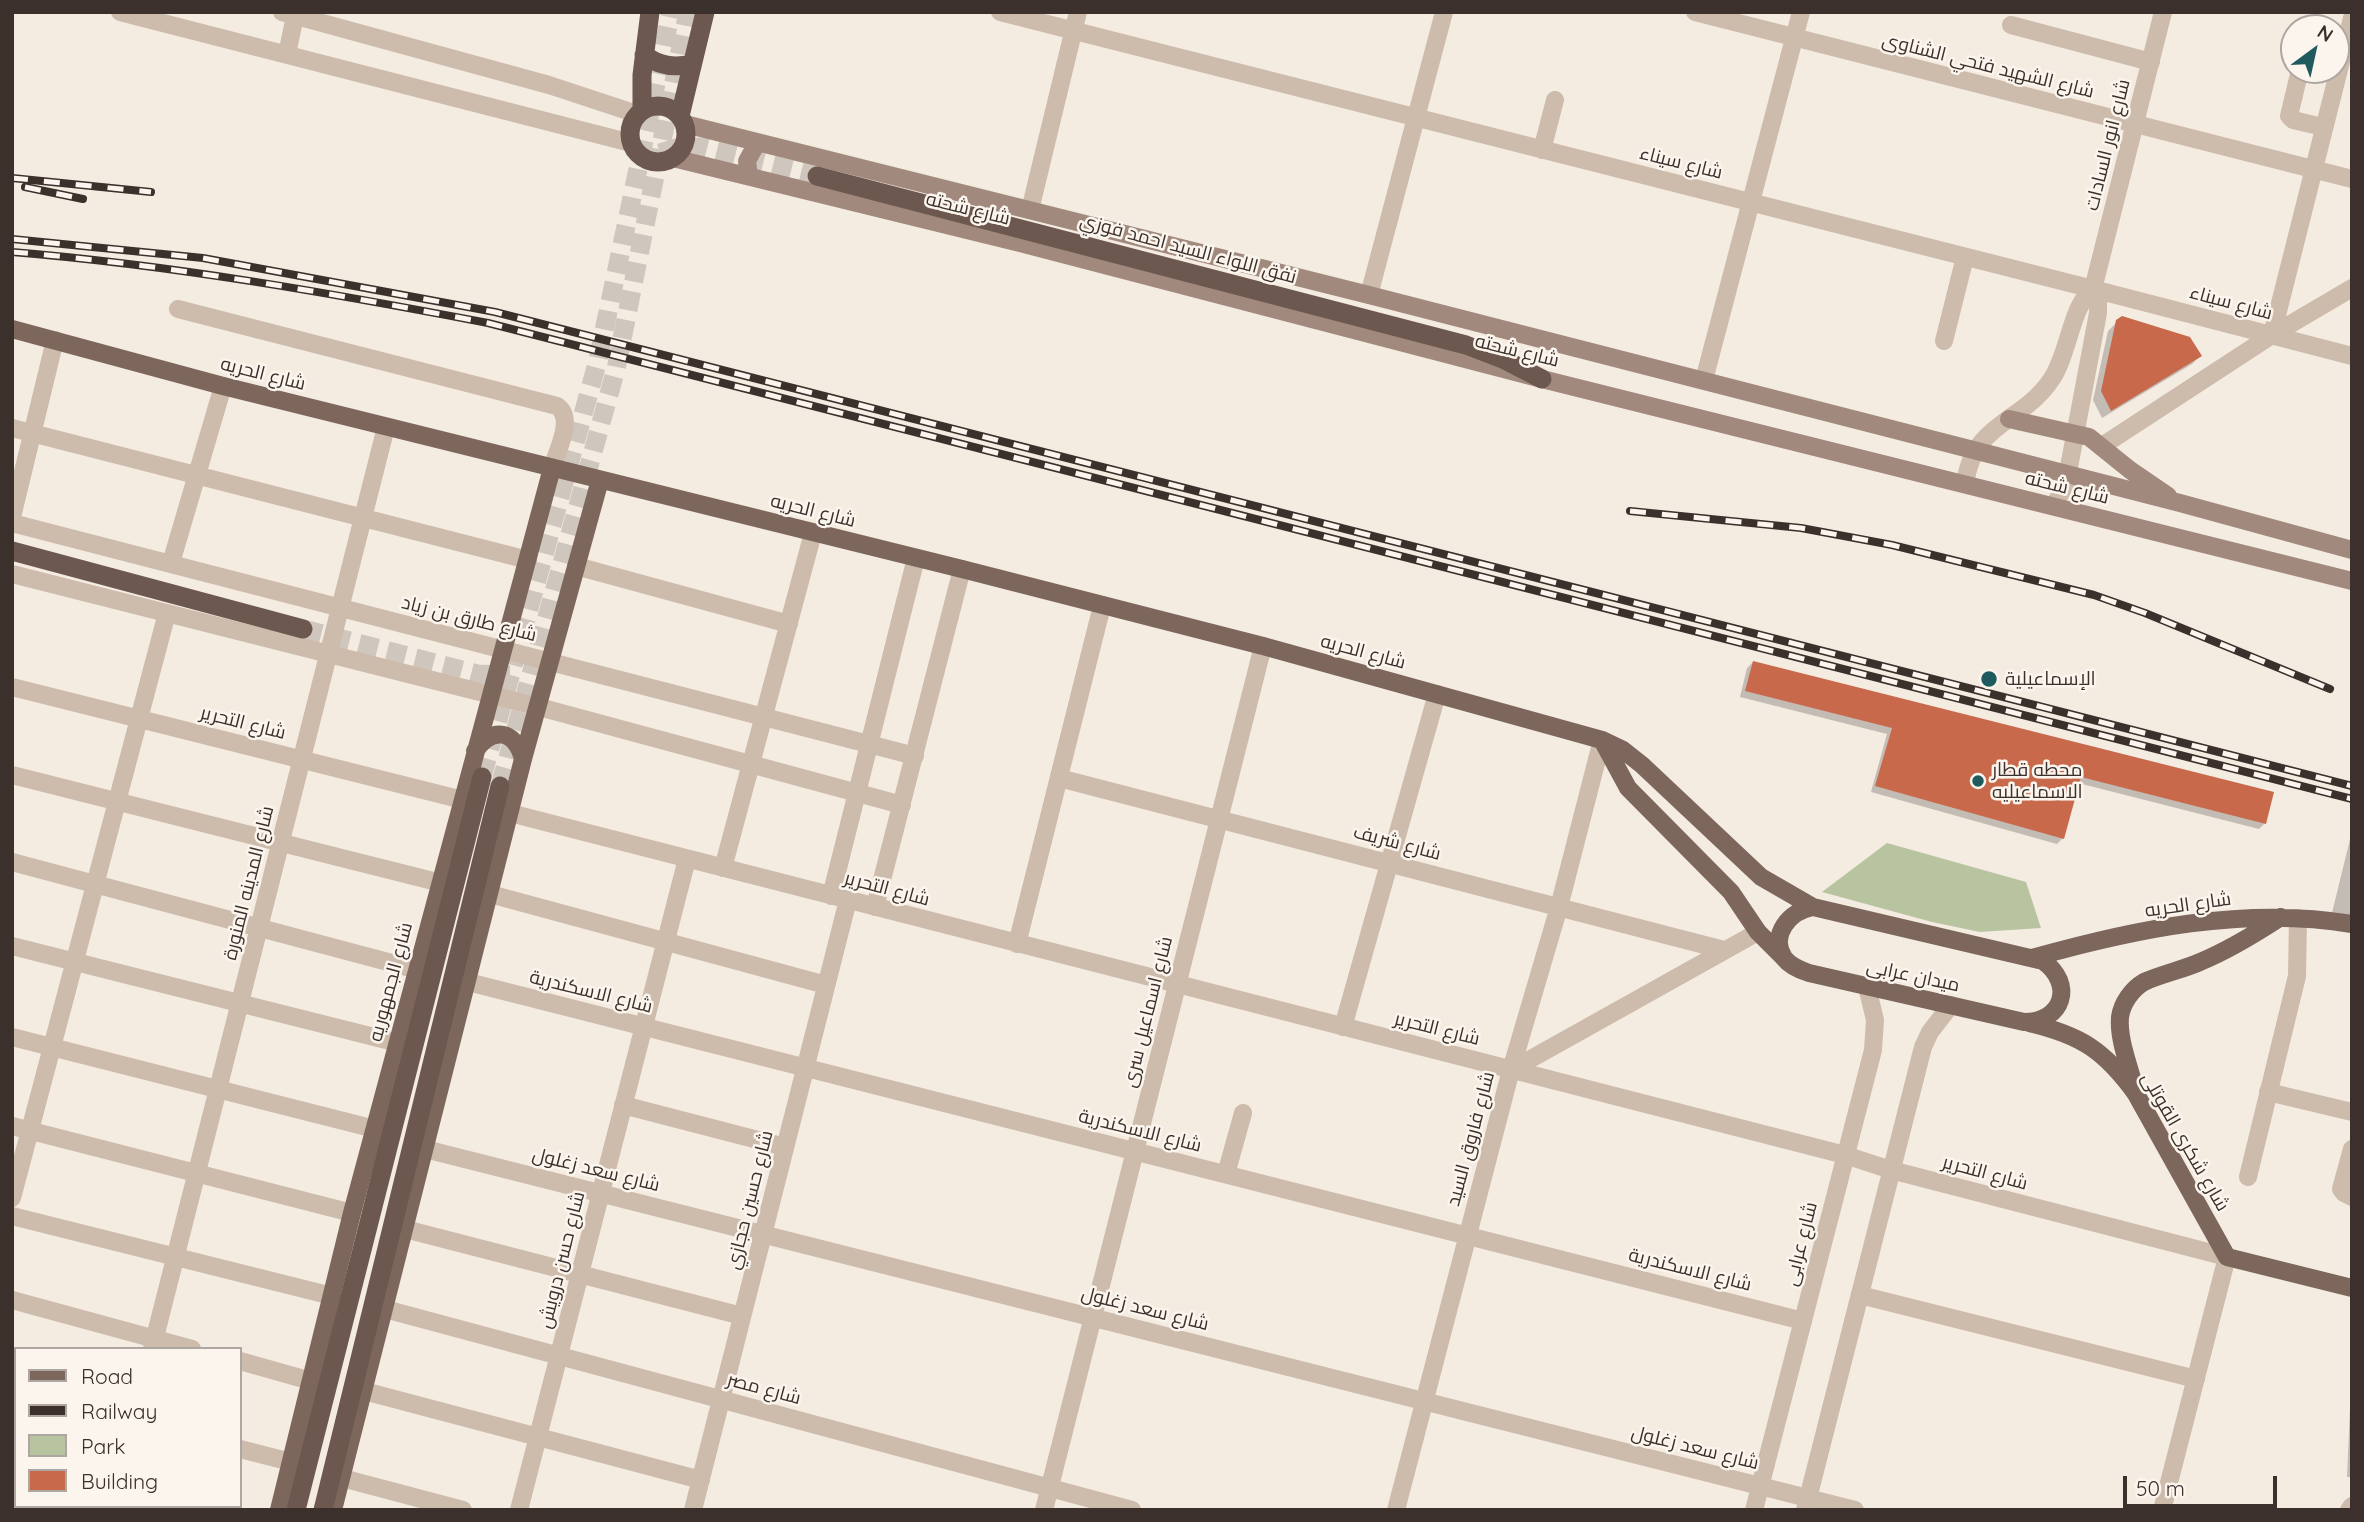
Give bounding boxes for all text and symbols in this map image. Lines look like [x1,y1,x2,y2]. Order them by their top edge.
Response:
north arrow [2280,14,2350,84]
text: N [2313,19,2338,47]
street label: شارع الشهيد فتحي الشناوى [1880,29,2096,103]
street label: شارع انور السادات [2081,77,2135,213]
street label: شارع سيناء [1637,142,1725,184]
street label: شارع شحته [924,188,1012,230]
street label: نفق اللواء السيد احمد فوزي [1077,209,1299,289]
street label: شارع سيناء [2187,281,2275,325]
street label: شارع شحته [1473,330,1561,372]
street label: شارع الحريه [218,352,308,396]
street label: شارع شحته [2023,467,2111,509]
street label: شارع الحريه [768,489,858,533]
street label: شارع طارق بن زياد [399,591,539,647]
street label: شارع الحريه [1318,630,1408,674]
place label: الإسماعيلية [2005,668,2096,690]
marker: الإسماعيلية [1979,669,1999,689]
street label: شارع التحرير [198,701,288,745]
place label: محطه قطار الاسماعيليه [1992,759,2083,803]
marker: محطه قطار الاسماعيليه [1970,773,1986,789]
street label: شارع المدينه المنورة [219,804,279,962]
street label: شارع شريف [1351,820,1443,866]
street label: شارع التحرير [842,867,932,911]
street label: شارع الحريه [2143,888,2233,922]
street label: شارع الجمهوريه [364,920,418,1044]
street label: شارع اسماعيل سرى [1118,934,1178,1090]
street label: ميدان عرابى [1864,955,1962,997]
street label: شارع الاسكندرية [527,966,655,1018]
street label: شارع التحرير [1392,1007,1482,1051]
street label: شارع شكرى القوتلى [2136,1068,2234,1216]
street label: شارع فاروق السيد [1442,1069,1500,1209]
street label: شارع الاسكندرية [1076,1105,1204,1157]
street label: شارع حسين حجازي [722,1128,778,1272]
street label: شارع سعد زغلول [530,1143,662,1197]
street label: شارع التحرير [1940,1151,2030,1195]
street label: شارع حسن درويش [534,1189,590,1331]
street label: شارع عرابى [1780,1200,1822,1288]
street label: شارع الاسكندرية [1626,1244,1754,1296]
street label: شارع سعد زغلول [1079,1282,1211,1336]
legend [14,1347,242,1508]
text: Road [81,1363,133,1389]
street label: شارع مصر [725,1368,803,1410]
text: Railway [81,1398,157,1424]
street label: شارع سعد زغلول [1629,1421,1761,1475]
text: Park [81,1433,125,1459]
scale bar [2126,1462,2280,1506]
text: Building [81,1468,158,1494]
text: 50 m [2136,1475,2185,1501]

